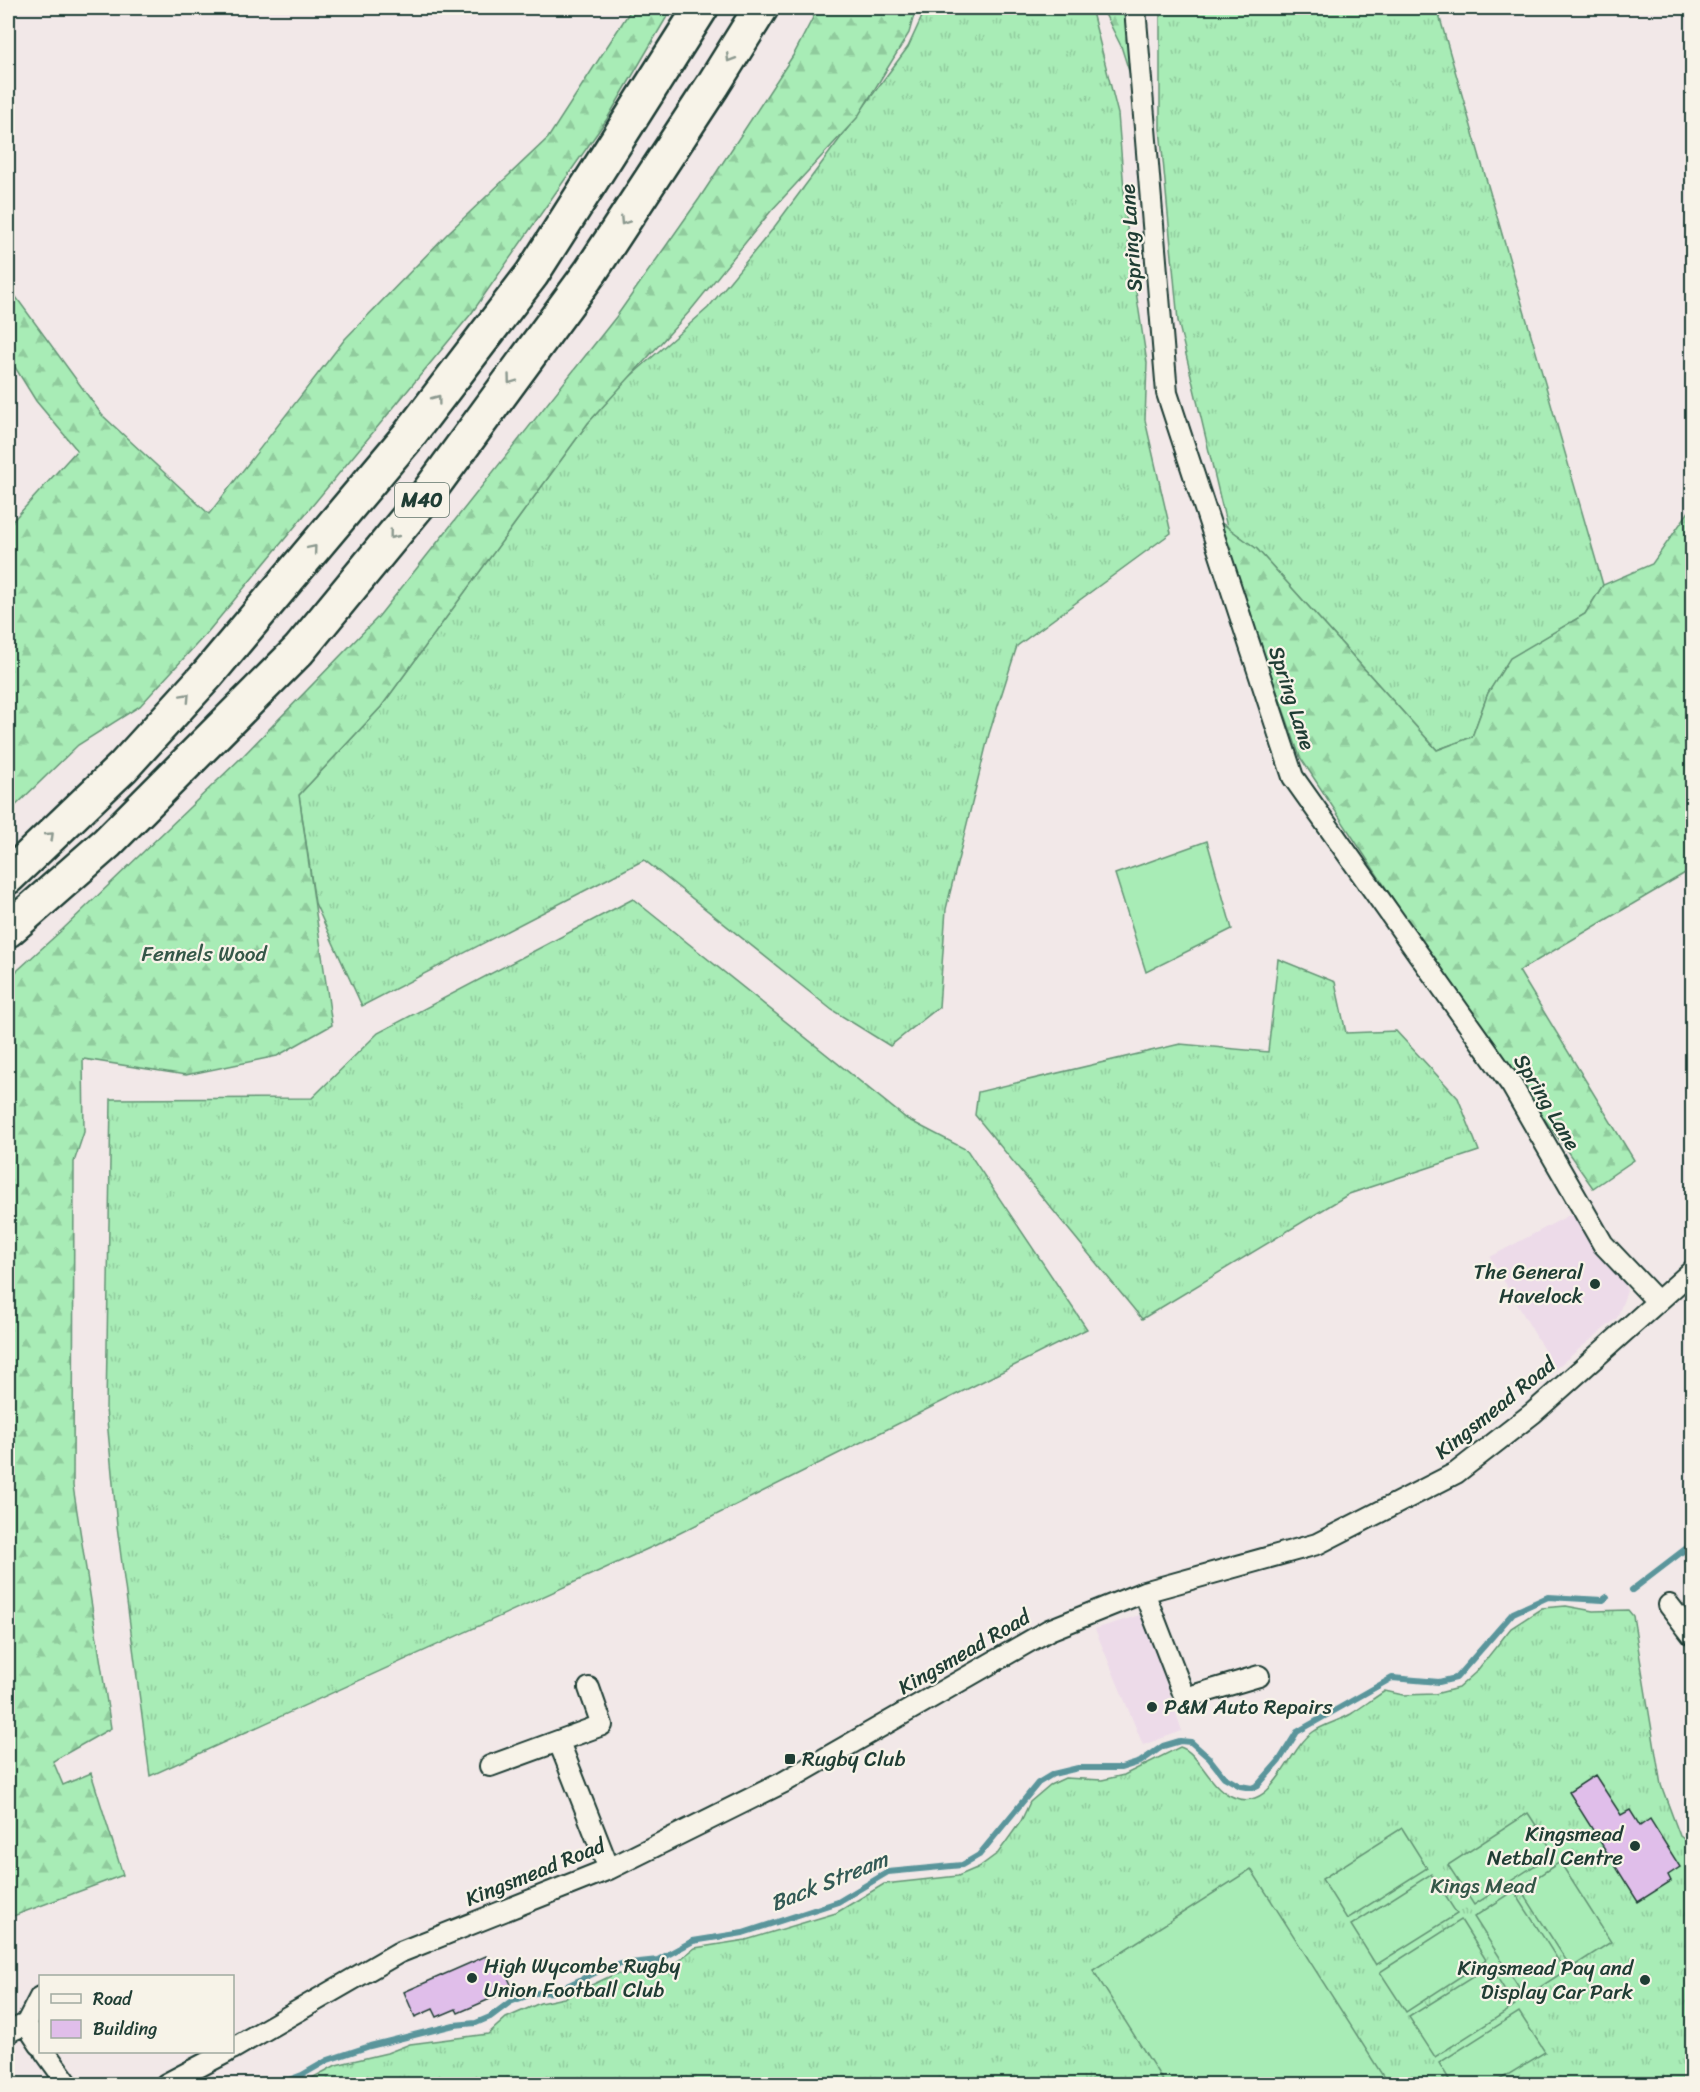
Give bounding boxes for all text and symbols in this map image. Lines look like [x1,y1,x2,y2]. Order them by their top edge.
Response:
one-way arrow [727,51,738,62]
street label: Spring Lane [1108,183,1154,293]
one-way arrow [620,215,632,225]
one-way arrow [507,373,518,384]
one-way arrow [430,394,441,405]
road number: M40 [395,483,449,517]
one-way arrow [390,528,401,539]
one-way arrow [306,545,317,556]
street label: Spring Lane [1257,641,1327,755]
one-way arrow [179,694,190,705]
one-way arrow [42,833,53,844]
park label: Fennels Wood [141,935,268,973]
street label: Spring Lane [1503,1046,1591,1158]
place label: The General Havelock [1474,1253,1584,1315]
marker: The General Havelock [1588,1277,1602,1291]
street label: Kingsmead Road [1425,1345,1566,1469]
street label: Kingsmead Road [890,1598,1039,1705]
place label: P&M Auto Repairs [1164,1688,1333,1726]
marker: P&M Auto Repairs [1145,1700,1159,1714]
place label: Rugby Club [802,1740,906,1778]
marker: Rugby Club [783,1752,797,1766]
place label: Kingsmead Netball Centre [1487,1815,1625,1877]
street label: Kingsmead Road [459,1826,613,1917]
water label: Back Stream [764,1839,896,1922]
marker: Kingsmead Netball Centre [1628,1839,1642,1853]
park label: Kings Mead [1431,1867,1537,1905]
place label: High Wycombe Rugby Union Football Club [484,1947,681,2009]
place label: Kingsmead Pay and Display Car Park [1457,1949,1635,2011]
marker: High Wycombe Rugby Union Football Club [465,1971,479,1985]
marker: Kingsmead Pay and Display Car Park [1638,1973,1652,1987]
legend [39,1975,234,2053]
text: Road [93,1983,133,2015]
text: Building [93,2013,157,2045]

